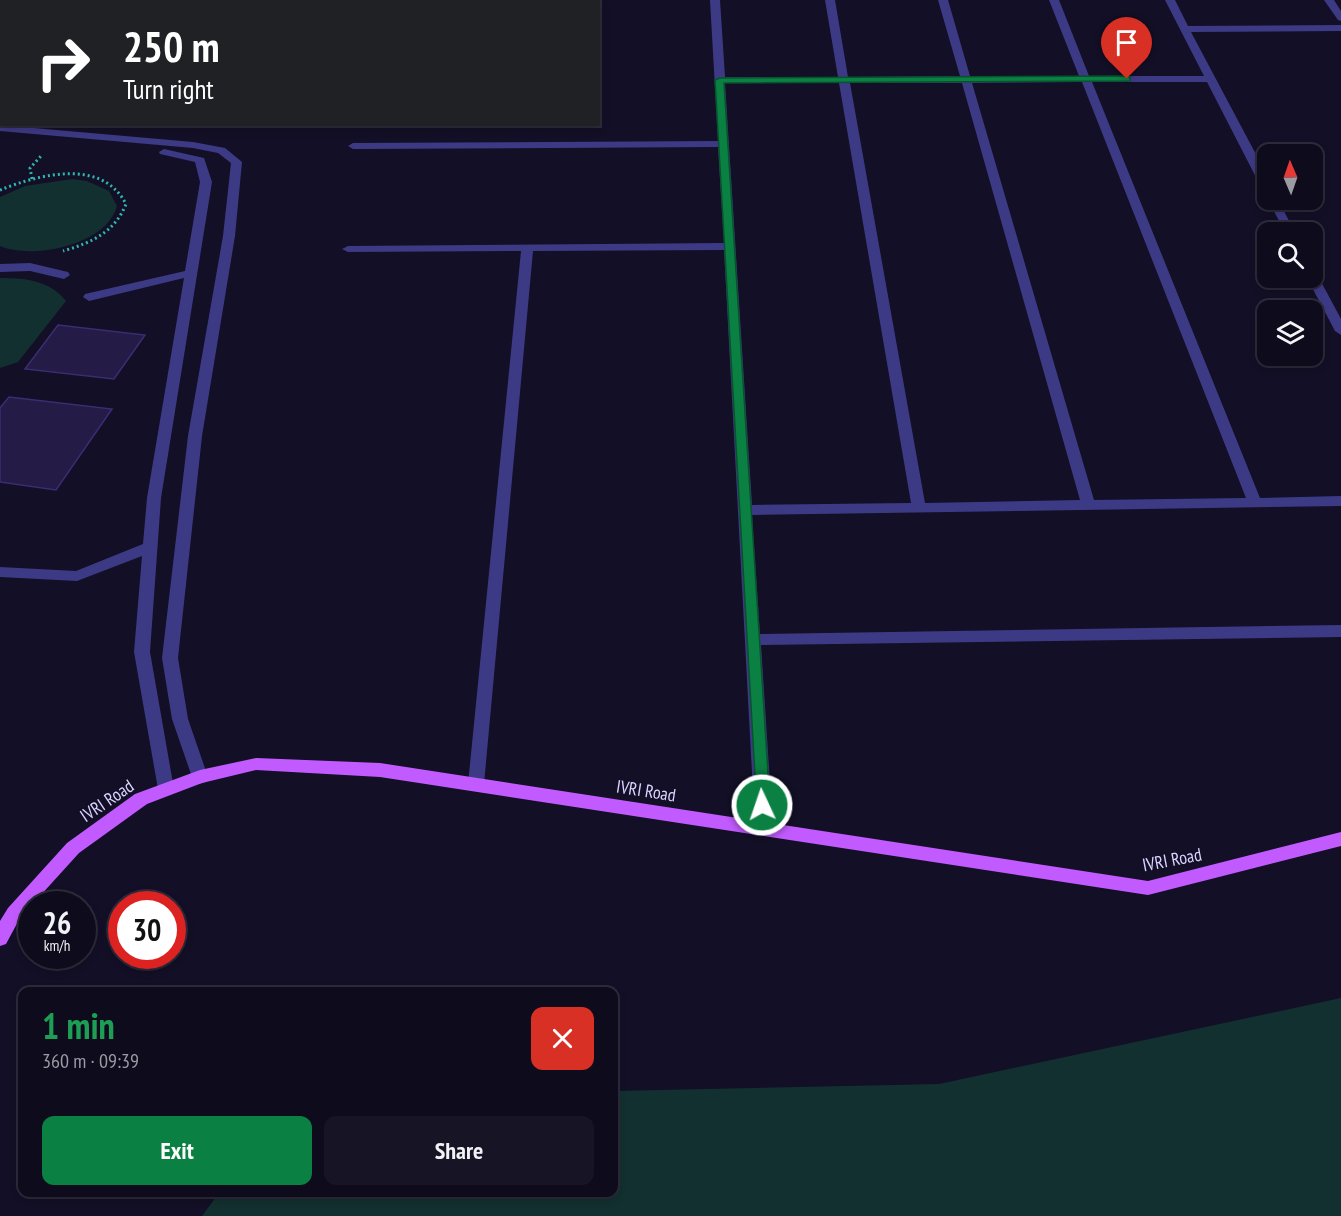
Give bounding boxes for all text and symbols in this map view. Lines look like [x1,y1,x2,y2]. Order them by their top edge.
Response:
pin [1101,17,1152,79]
text: 250 m [123,19,220,74]
icon: right [24,24,102,102]
icon: arrive [1110,26,1143,59]
text: Turn right [123,72,214,106]
north arrow [1257,144,1323,210]
map controls [1257,144,1323,366]
button: search [1257,222,1323,288]
button: layers [1257,300,1323,366]
position arrow [730,773,794,837]
street label: IVRI Road [75,774,138,827]
street label: IVRI Road [615,774,677,807]
street label: IVRI Road [1140,843,1203,877]
speed limit sign: 30 [108,891,186,969]
text: 26 [43,903,71,942]
text: km/h [44,936,70,955]
text: 1 min [42,1002,115,1049]
button: close [531,1007,594,1070]
text: 360 m · 09:39 [42,1048,139,1074]
button: Exit [42,1116,312,1185]
button: Share [324,1116,594,1185]

